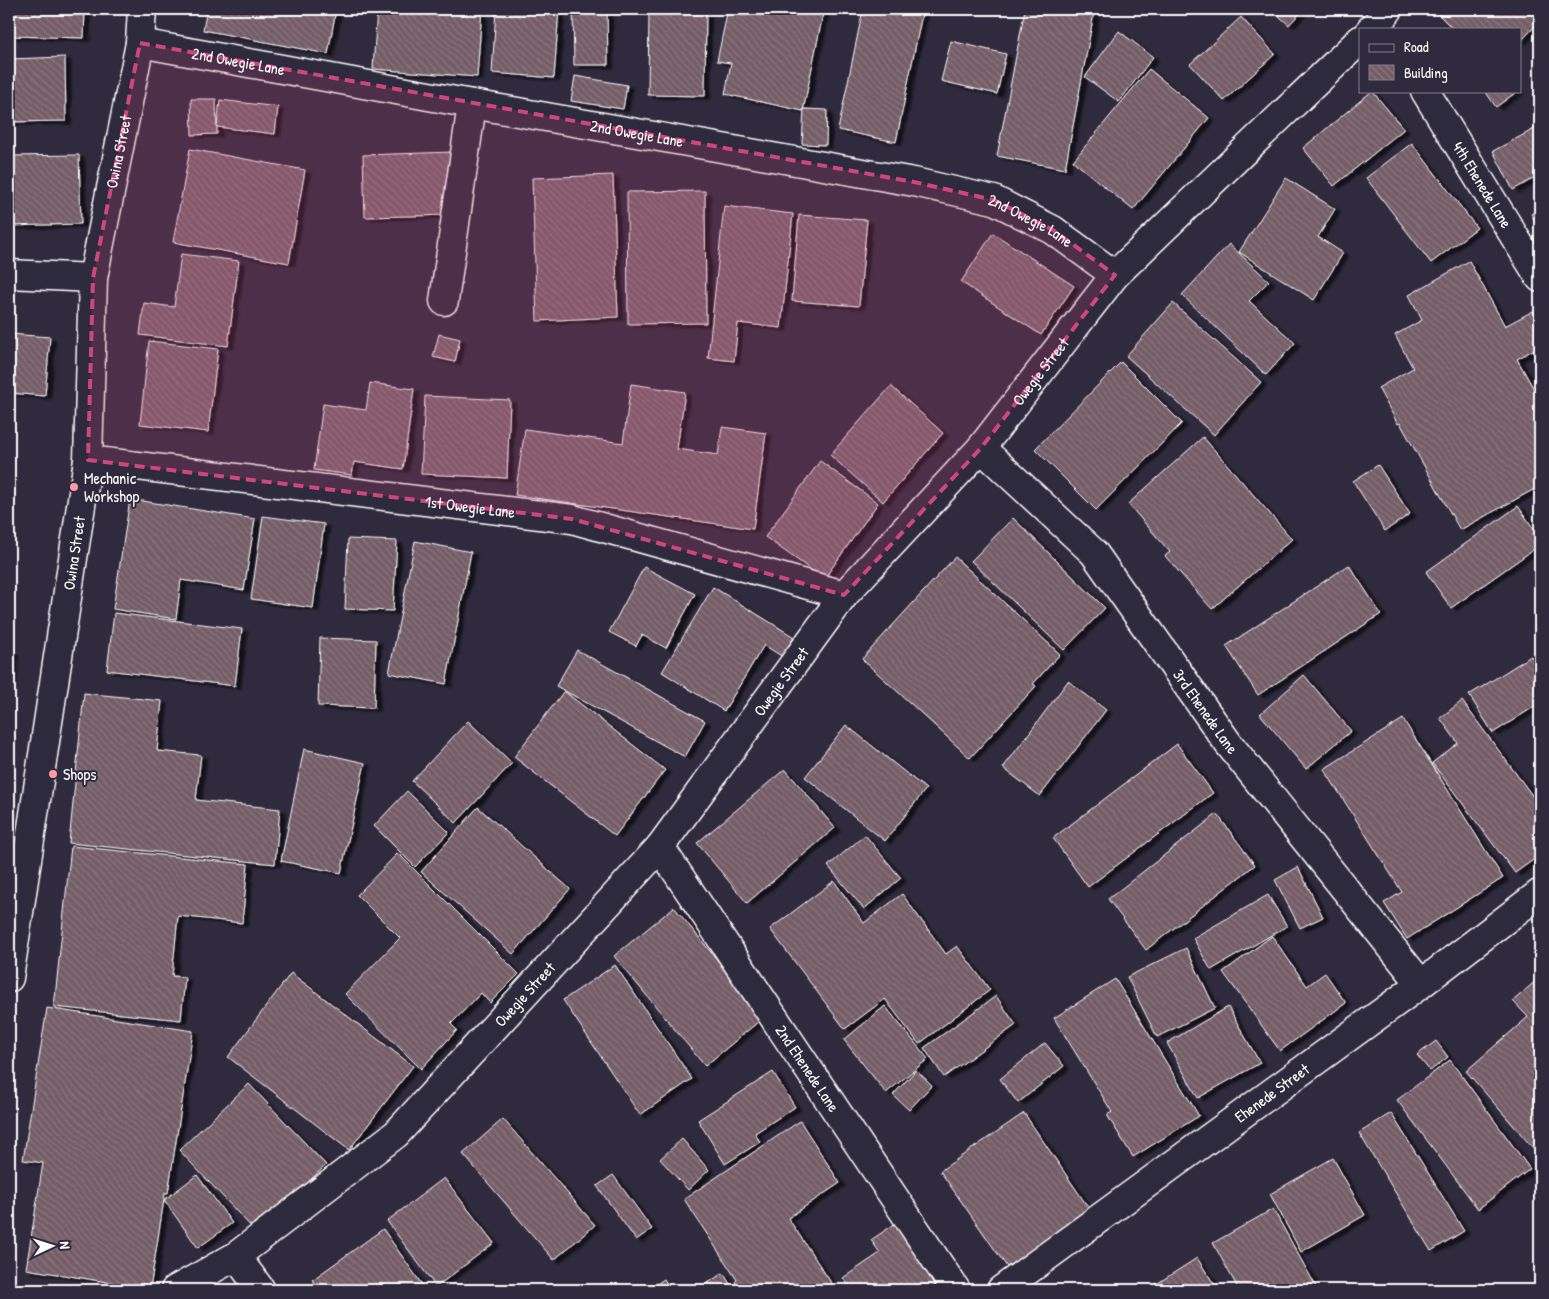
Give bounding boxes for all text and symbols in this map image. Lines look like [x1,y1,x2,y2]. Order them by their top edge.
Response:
legend [1359,28,1522,92]
text: Road [1404,36,1429,57]
street label: 2nd Owegie Lane [190,42,287,80]
text: Building [1404,62,1448,83]
street label: Owina Street [100,112,136,190]
street label: 2nd Owegie Lane [589,114,686,152]
street label: 4th Ehenede Lane [1448,137,1518,233]
street label: 2nd Owegie Lane [986,188,1078,252]
street label: Owegie Street [1007,332,1074,410]
place label: Mechanic Workshop [84,467,139,507]
marker: Mechanic Workshop [68,481,80,493]
street label: 1st Owegie Lane [424,490,517,523]
street label: Owina Street [57,514,90,591]
street label: Owegie Street [748,642,814,721]
street label: 3rd Ehenede Lane [1168,664,1244,759]
place label: Shops [63,763,97,785]
marker: Shops [47,768,59,780]
street label: Owegie Street [489,957,560,1031]
street label: 2nd Ehenede Lane [771,1020,845,1117]
street label: Ehenede Street [1230,1058,1314,1127]
north arrow [28,1222,78,1272]
text: N [56,1241,75,1250]

